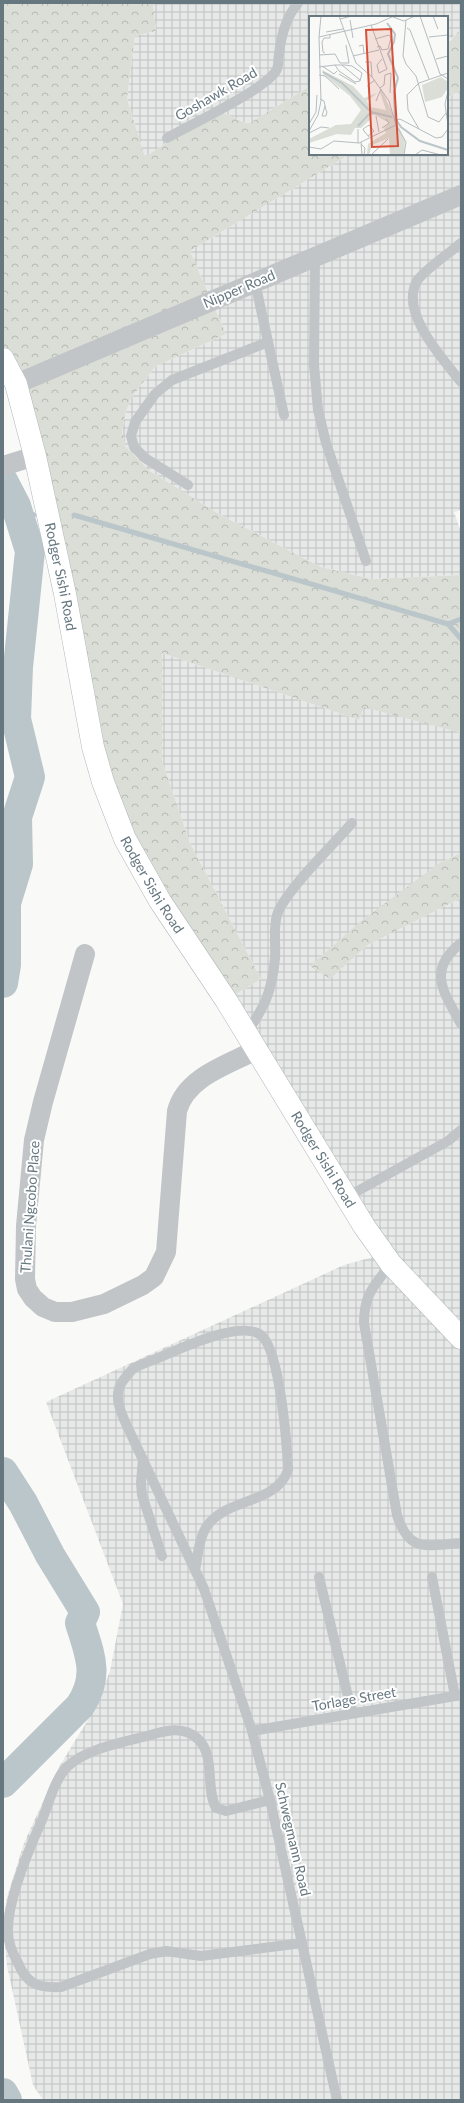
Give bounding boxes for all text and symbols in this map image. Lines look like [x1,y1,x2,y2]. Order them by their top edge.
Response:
inset map [309,16,448,155]
street label: Goshawk Road [172,63,260,124]
street label: Nipper Road [200,266,277,311]
street label: Rodger Sishi Road [42,521,81,632]
street label: Rodger Sishi Road [117,833,188,936]
street label: Rodger Sishi Road [288,1108,360,1211]
street label: Thulani Ngcobo Place [16,1140,43,1274]
street label: Torlage Street [311,1683,397,1714]
street label: Schwegmann Road [272,1780,315,1897]

